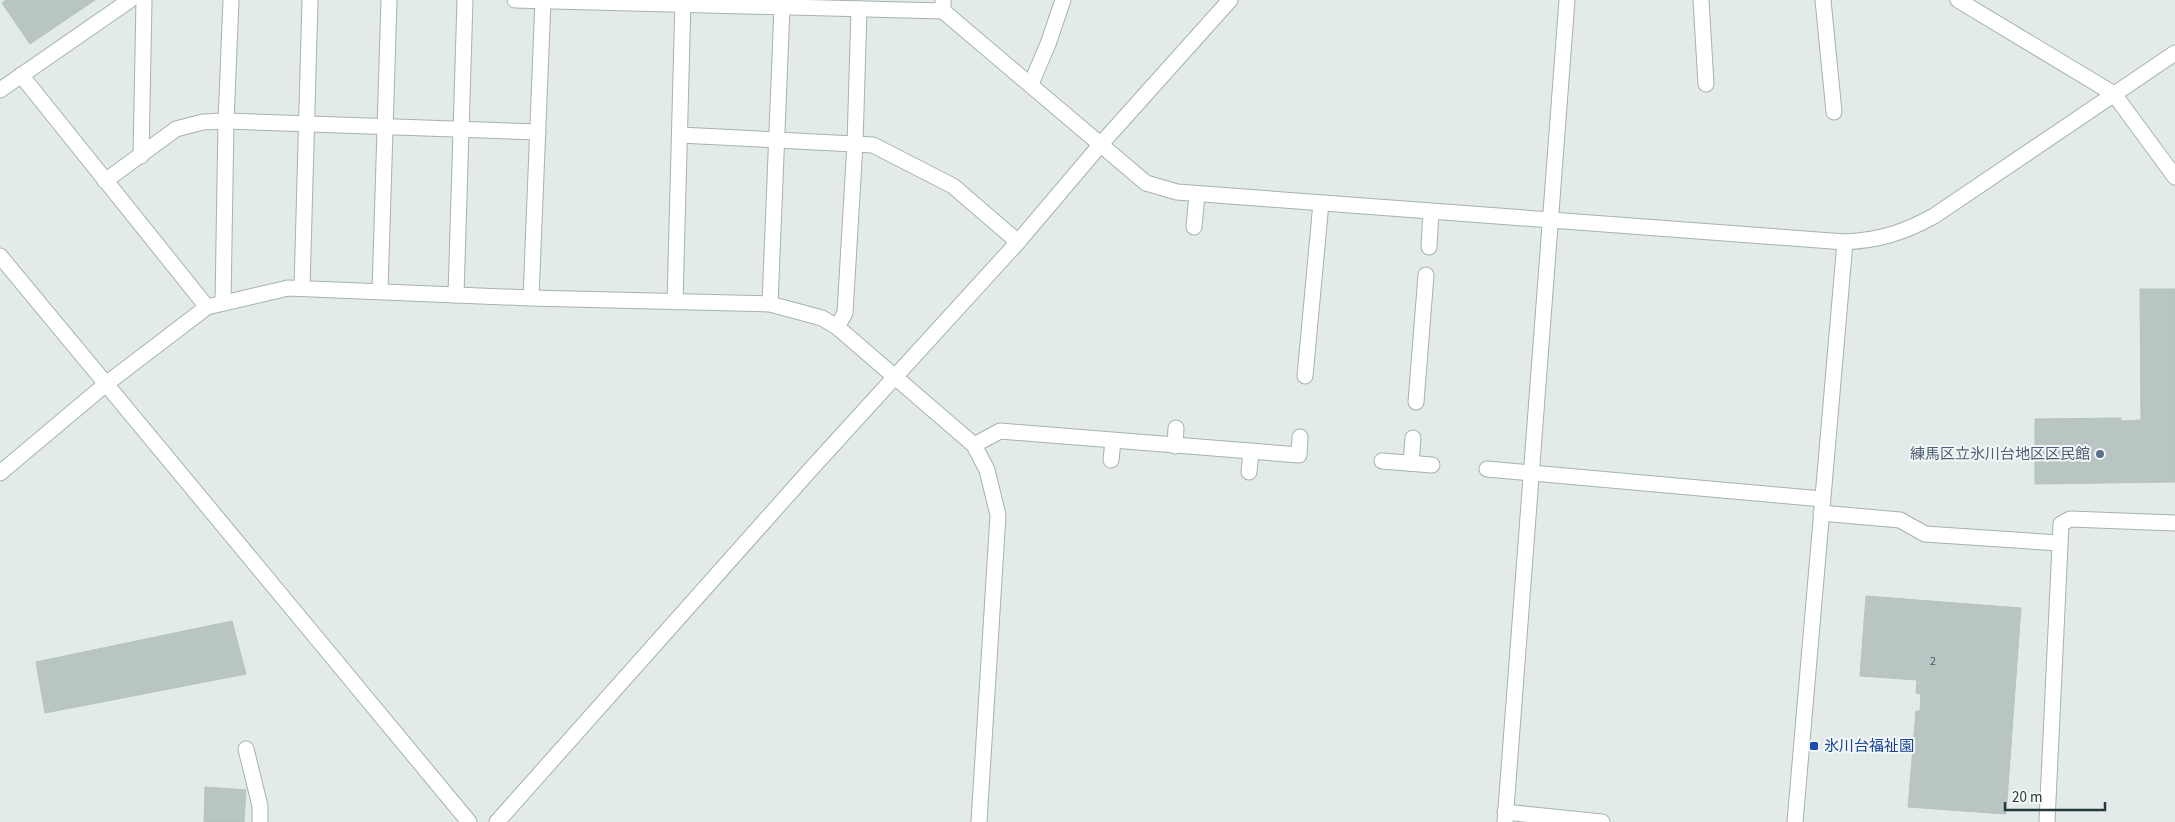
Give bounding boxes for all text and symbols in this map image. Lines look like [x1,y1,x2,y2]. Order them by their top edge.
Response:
place label: 練馬区立氷川台地区区民館 [1910,444,2090,465]
marker: 練馬区立氷川台地区区民館 [2094,448,2106,460]
house number: 2 [1930,653,1936,670]
place label: 氷川台福祉園 [1824,736,1914,757]
marker: 氷川台福祉園 [1808,740,1820,752]
scale bar [2005,780,2105,812]
text: 20 m [2012,787,2042,808]

